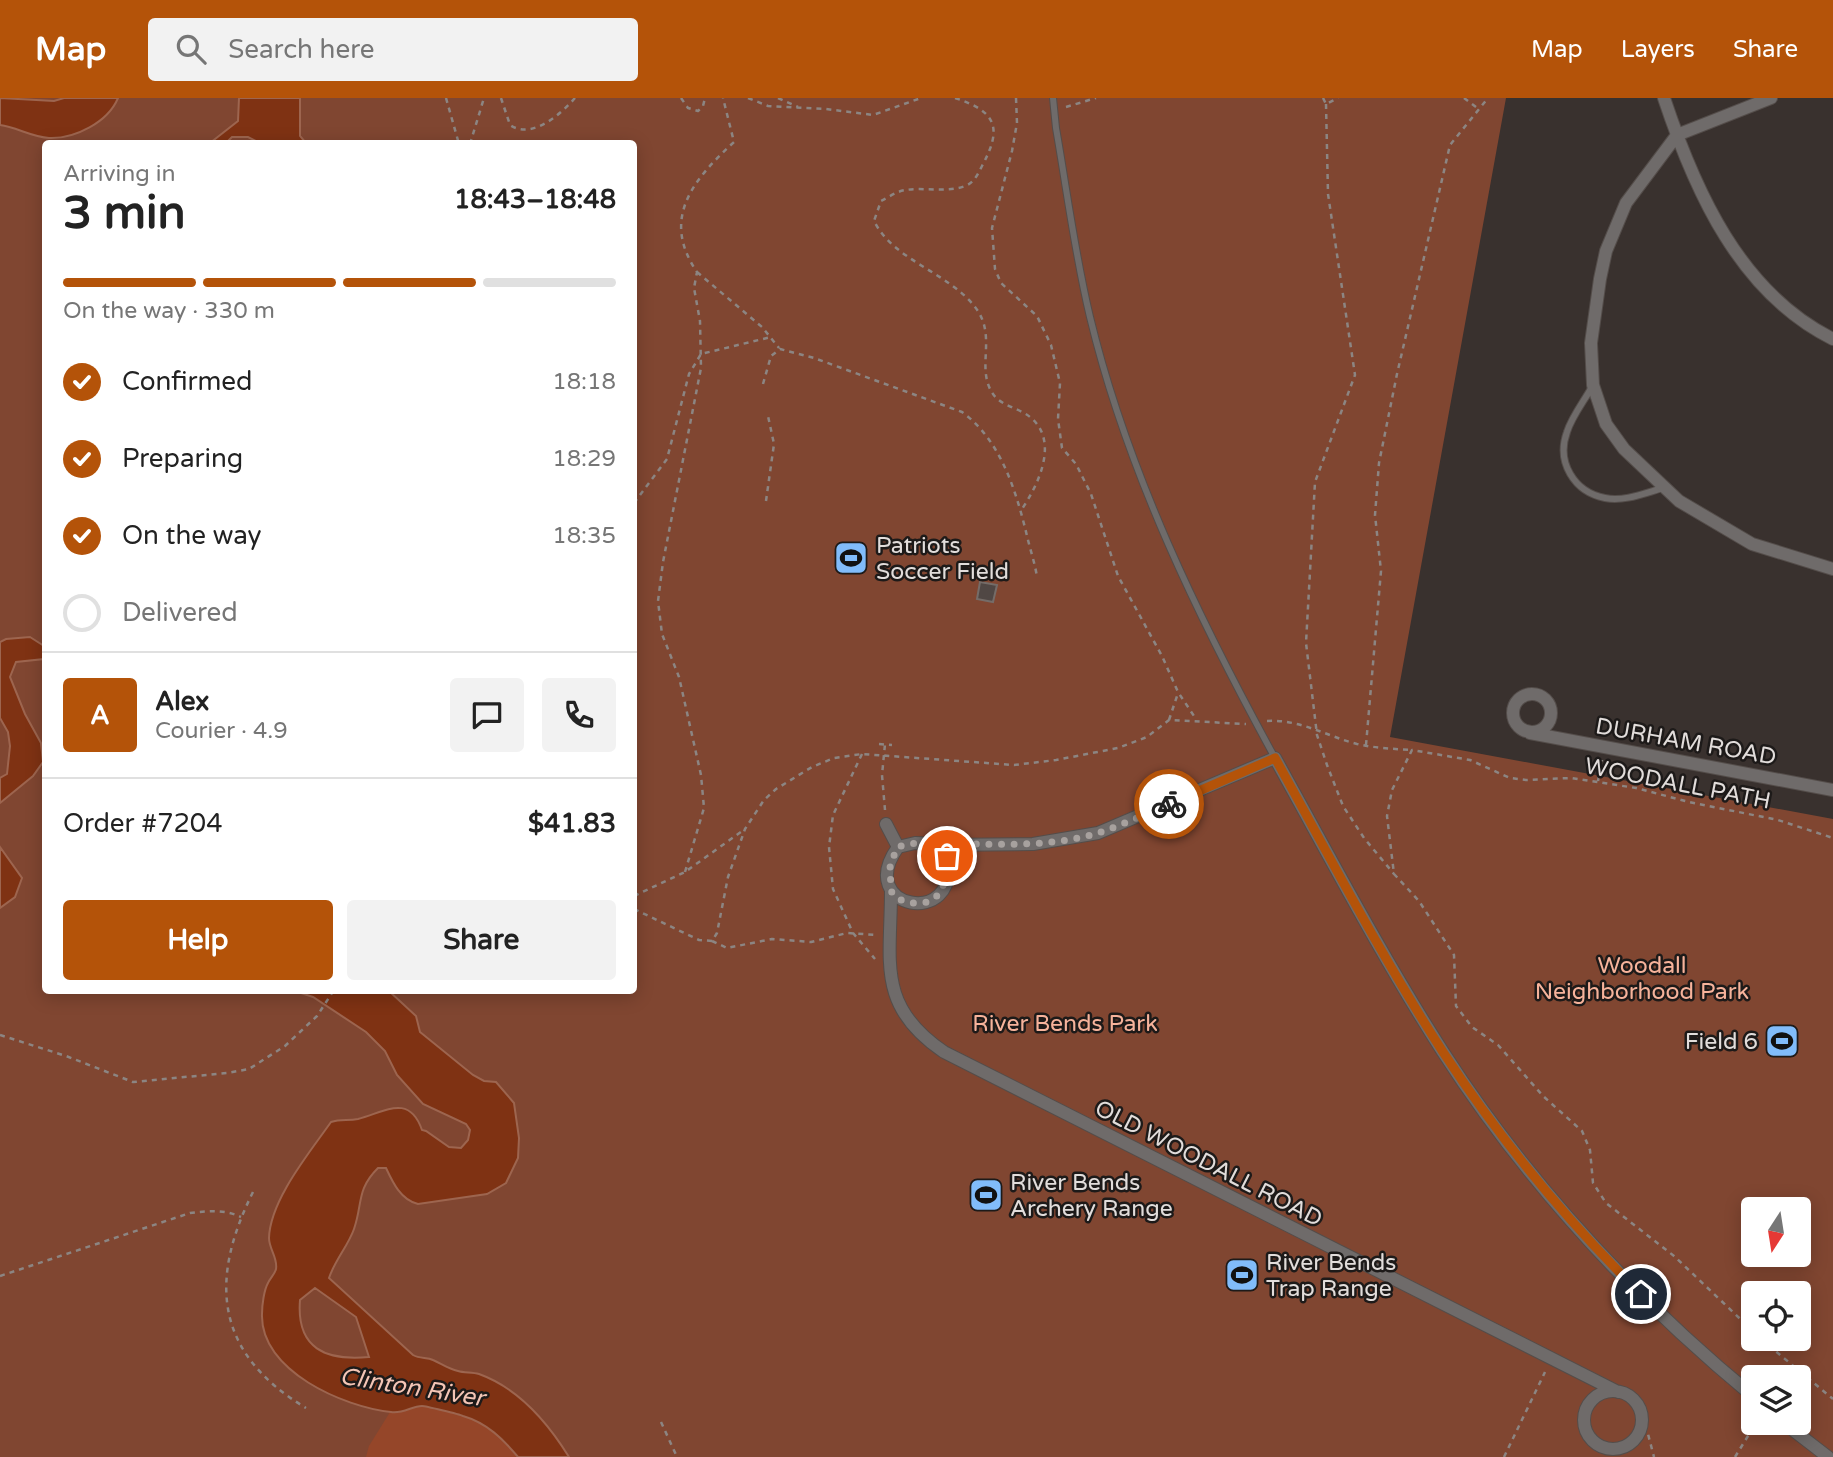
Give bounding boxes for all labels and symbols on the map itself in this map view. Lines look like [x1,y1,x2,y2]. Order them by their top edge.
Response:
place label: Patriots Soccer Field [876,532,1009,586]
sports icon: Patriots Soccer Field [832,539,870,577]
street label: DURHAM ROAD [1593,712,1778,772]
street label: WOODALL PATH [1583,752,1773,816]
courier [1134,769,1204,839]
pin [917,826,977,886]
park label: Woodall Neighborhood Park [1535,952,1749,1006]
park label: River Bends Park [972,1010,1158,1038]
sports icon: Field 6 [1763,1022,1801,1060]
place label: Field 6 [1685,1028,1758,1056]
street label: OLD WOODALL ROAD [1090,1094,1327,1233]
place label: River Bends Archery Range [1010,1169,1173,1223]
sports icon: River Bends Archery Range [967,1176,1005,1214]
north arrow [1741,1197,1811,1267]
place label: River Bends Trap Range [1266,1249,1396,1303]
sports icon: River Bends Trap Range [1223,1256,1261,1294]
pin [1611,1264,1671,1324]
water label: Clinton River [338,1362,489,1414]

